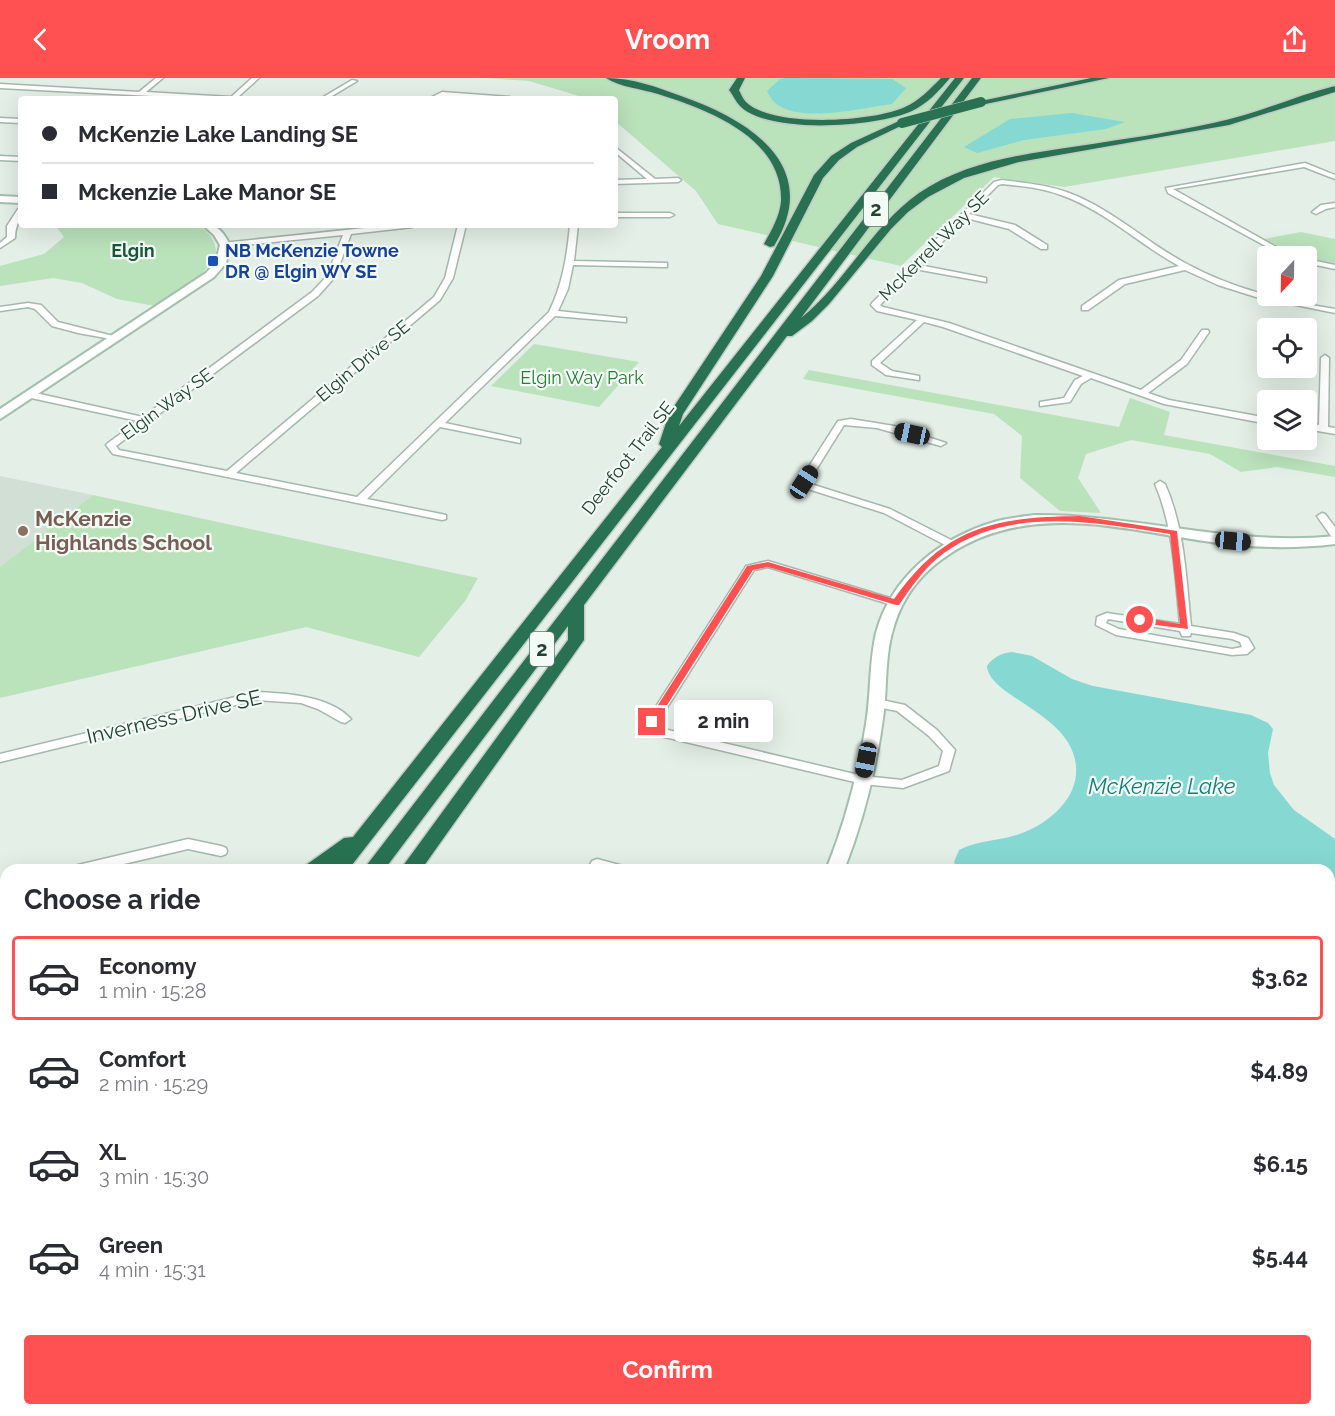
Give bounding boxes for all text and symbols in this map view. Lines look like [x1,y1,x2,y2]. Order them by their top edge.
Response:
icon: back [24,23,57,56]
icon: share [1278,23,1311,56]
text: Vroom [625,24,710,55]
text: McKenzie Lake Landing SE [78,121,358,147]
text: Mckenzie Lake Manor SE [78,179,336,205]
street label: McKerrell Way SE [874,186,993,305]
road number: 2 [864,192,888,226]
district label: Elgin [111,240,155,261]
place label: NB McKenzie Towne DR @ Elgin WY SE [225,240,399,282]
north arrow [1257,246,1317,306]
map controls [1257,246,1317,450]
marker: NB McKenzie Towne DR @ Elgin WY SE [206,254,220,268]
street label: Elgin Drive SE [312,315,414,406]
button: locate [1257,318,1317,378]
street label: Elgin Way SE [117,363,217,444]
park label: Elgin Way Park [520,367,644,388]
button: layers [1257,390,1317,450]
street label: Deerfoot Trail SE [577,397,678,518]
car [893,421,931,447]
car [787,462,821,502]
place label: McKenzie Highlands School [35,506,212,555]
marker: McKenzie Highlands School [16,524,30,538]
car [1214,530,1252,552]
route start [1126,606,1153,633]
road number: 2 [530,632,554,666]
street label: Inverness Drive SE [84,684,264,749]
callout: 2 min [673,701,772,743]
route end [638,708,665,735]
text: 2 min [698,709,749,733]
car [854,741,878,779]
water label: McKenzie Lake [1088,773,1236,799]
text: Choose a ride [24,884,200,915]
icon: car [27,951,81,1005]
text: Economy [99,953,197,979]
text: $3.62 [1251,965,1308,991]
text: 1 min · 15:28 [99,979,207,1003]
icon: car [27,1044,81,1098]
text: Comfort [99,1046,186,1072]
text: $4.89 [1250,1058,1308,1084]
text: 2 min · 15:29 [99,1072,208,1096]
icon: car [27,1137,81,1191]
text: XL [99,1139,126,1165]
text: $6.15 [1253,1151,1308,1177]
text: 3 min · 15:30 [99,1165,209,1189]
icon: car [27,1230,81,1284]
text: Green [99,1232,163,1258]
text: $5.44 [1252,1244,1308,1270]
text: 4 min · 15:31 [99,1258,206,1282]
button: Confirm [24,1335,1311,1404]

